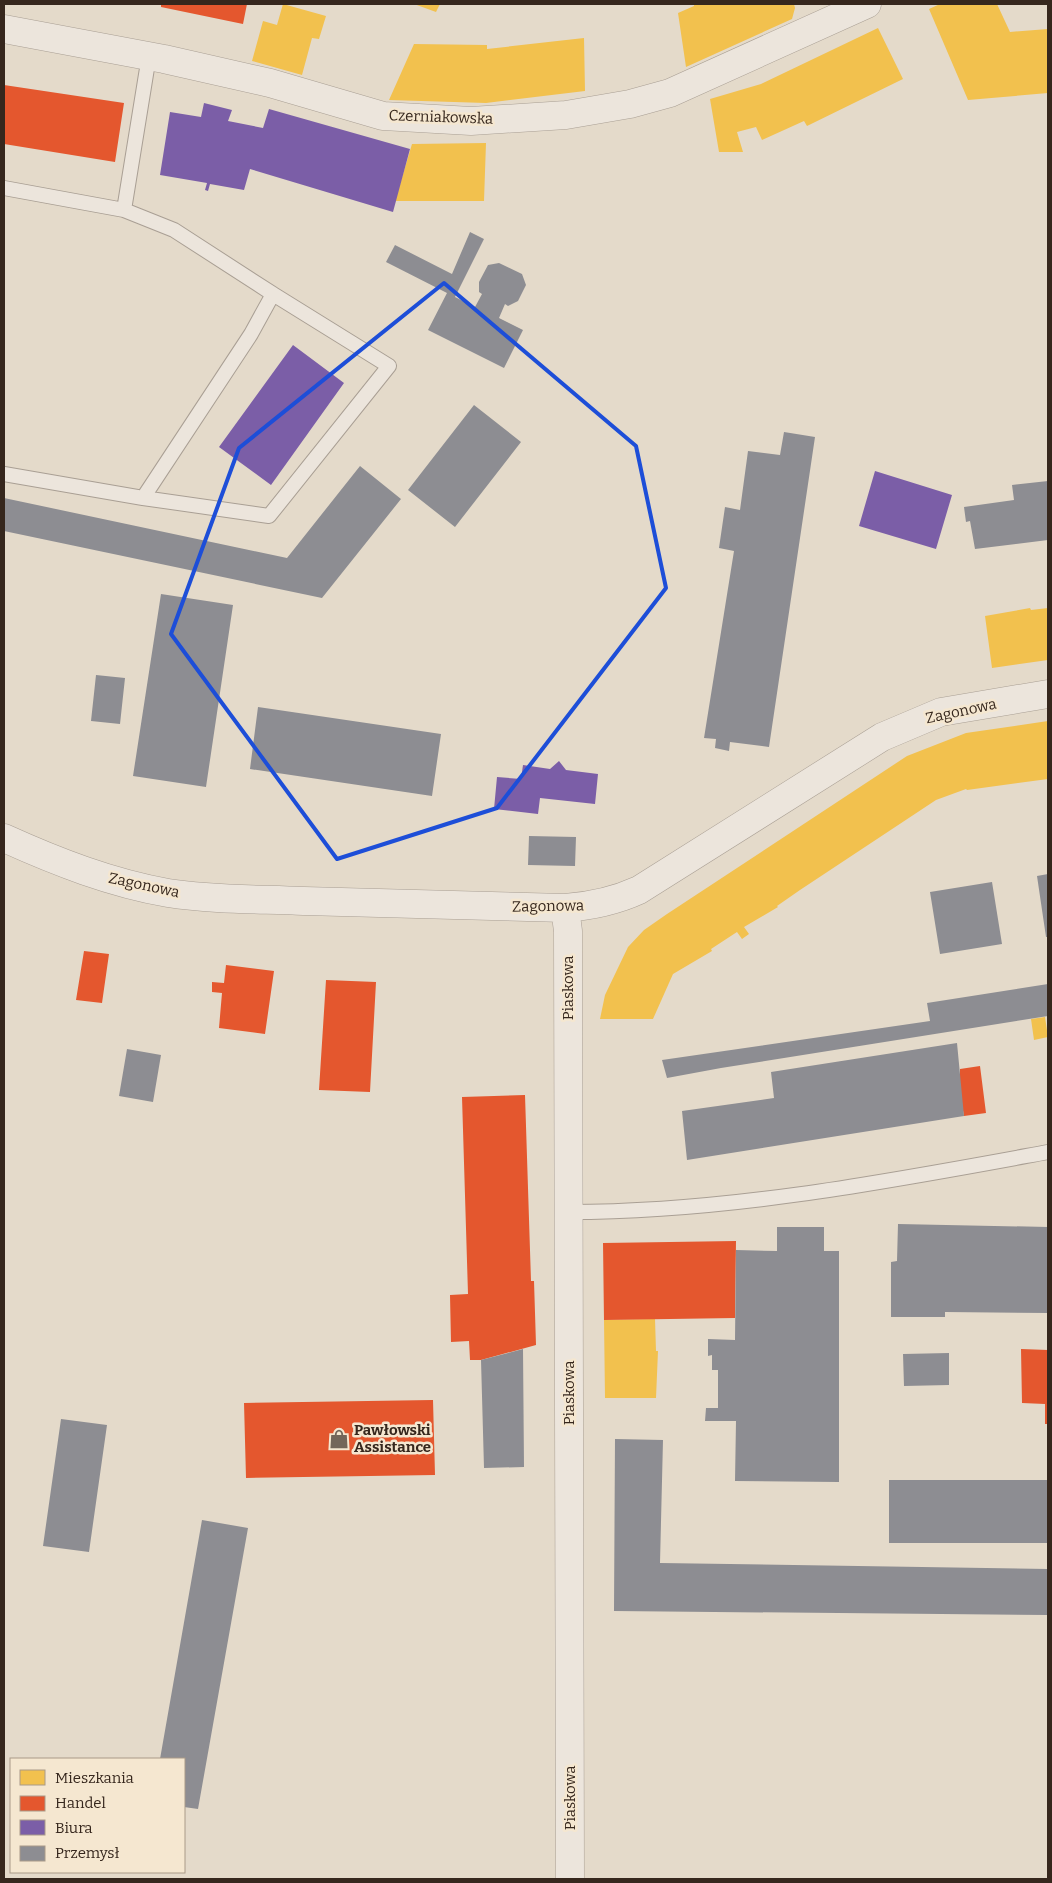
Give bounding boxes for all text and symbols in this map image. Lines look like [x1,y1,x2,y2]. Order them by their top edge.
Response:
street label: Czerniakowska [388,106,494,128]
street label: Zagonowa [924,695,998,727]
street label: Zagonowa [107,869,181,901]
street label: Zagonowa [512,896,584,916]
street label: Piaskowa [559,956,577,1020]
street label: Piaskowa [560,1361,578,1425]
place label: Pawłowski Assistance [354,1421,431,1456]
shop icon: Pawłowski Assistance [328,1428,350,1450]
legend [10,1758,185,1873]
street label: Piaskowa [561,1766,579,1830]
text: Mieszkania [55,1769,134,1787]
text: Handel [55,1794,106,1812]
text: Biura [55,1819,93,1837]
text: Przemysł [55,1844,119,1862]

